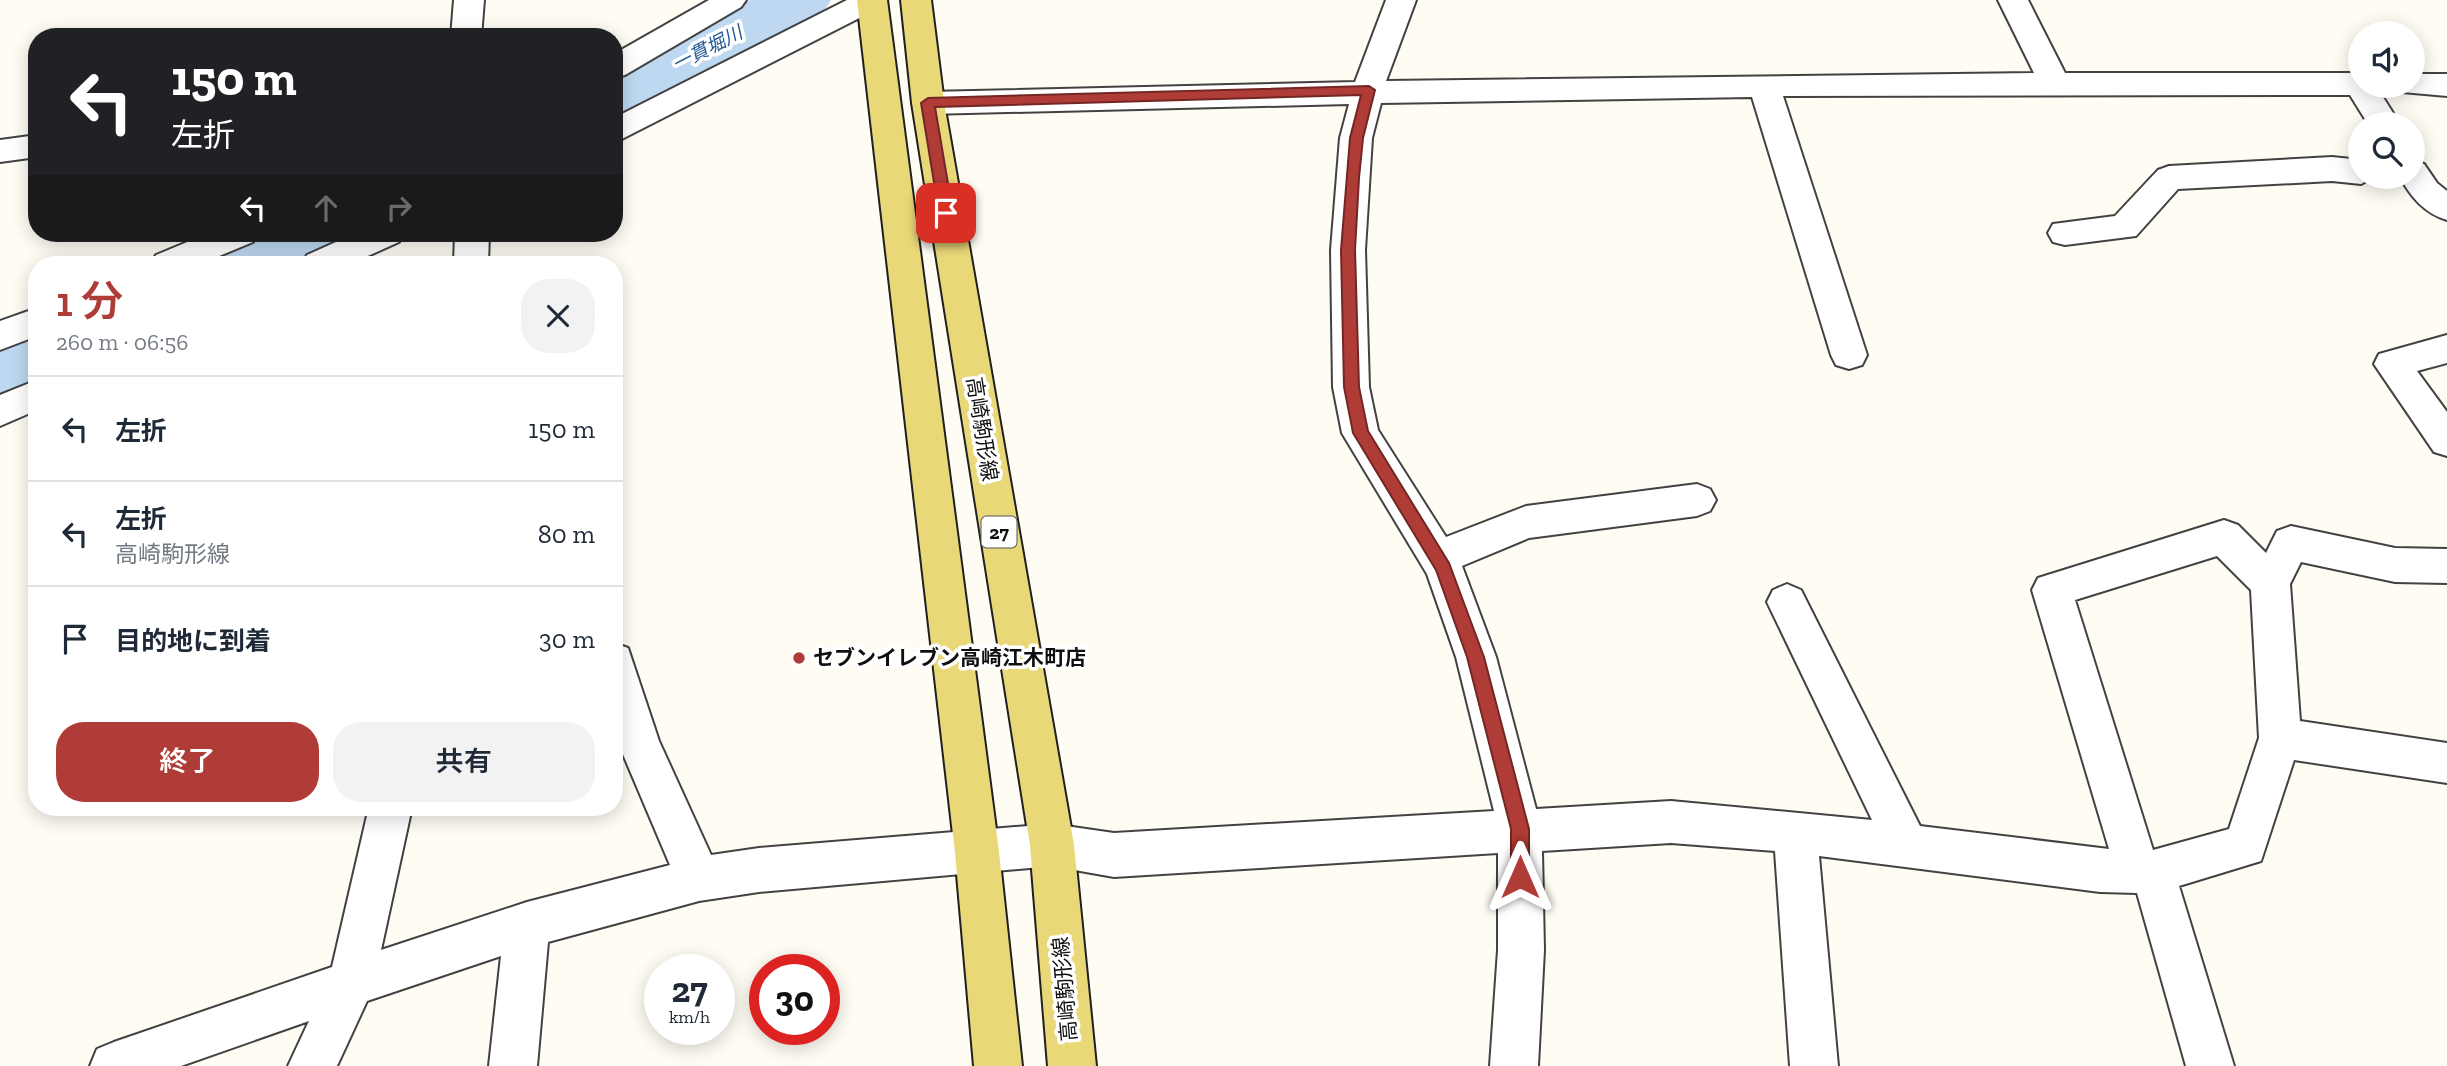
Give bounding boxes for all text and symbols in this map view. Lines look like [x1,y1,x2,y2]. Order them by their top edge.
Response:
water label: 一貫堀川 [668,20,748,76]
map controls [2348,21,2425,189]
button: sound [2348,21,2425,98]
text: 150 m [171,49,297,108]
icon: left [56,56,147,147]
button: search [2348,112,2425,189]
text: 左折 [171,116,235,154]
pin [916,183,976,243]
icon: left [234,189,272,227]
icon: ahead [307,189,345,227]
icon: right [380,189,418,227]
icon: arrive [927,194,965,232]
text: 1 分 [56,276,123,327]
button: close [521,279,595,353]
text: 260 m · 06:56 [56,328,188,356]
street label: 高崎駒形線 [962,375,1003,483]
icon: left [56,410,94,448]
text: 150 m [528,413,595,445]
text: 左折 [115,415,167,447]
text: 左折 [115,503,167,535]
icon: left [56,515,94,553]
road number: 27 [982,516,1016,548]
text: 80 m [538,518,595,550]
text: 高崎駒形線 [115,540,230,568]
icon: arrive [56,620,94,658]
text: 30 m [539,623,595,655]
text: 目的地に到着 [115,625,271,657]
place label: セブンイレブン高崎江木町店 [813,645,1086,670]
marker: セブンイレブン高崎江木町店 [791,650,807,666]
button: 終了 [56,722,319,802]
button: 共有 [333,722,595,802]
position arrow [1483,840,1557,914]
street label: 高崎駒形線 [1047,936,1082,1042]
speed limit sign: 30 [749,954,840,1045]
text: 27 [671,969,708,1011]
text: km/h [669,1006,710,1028]

